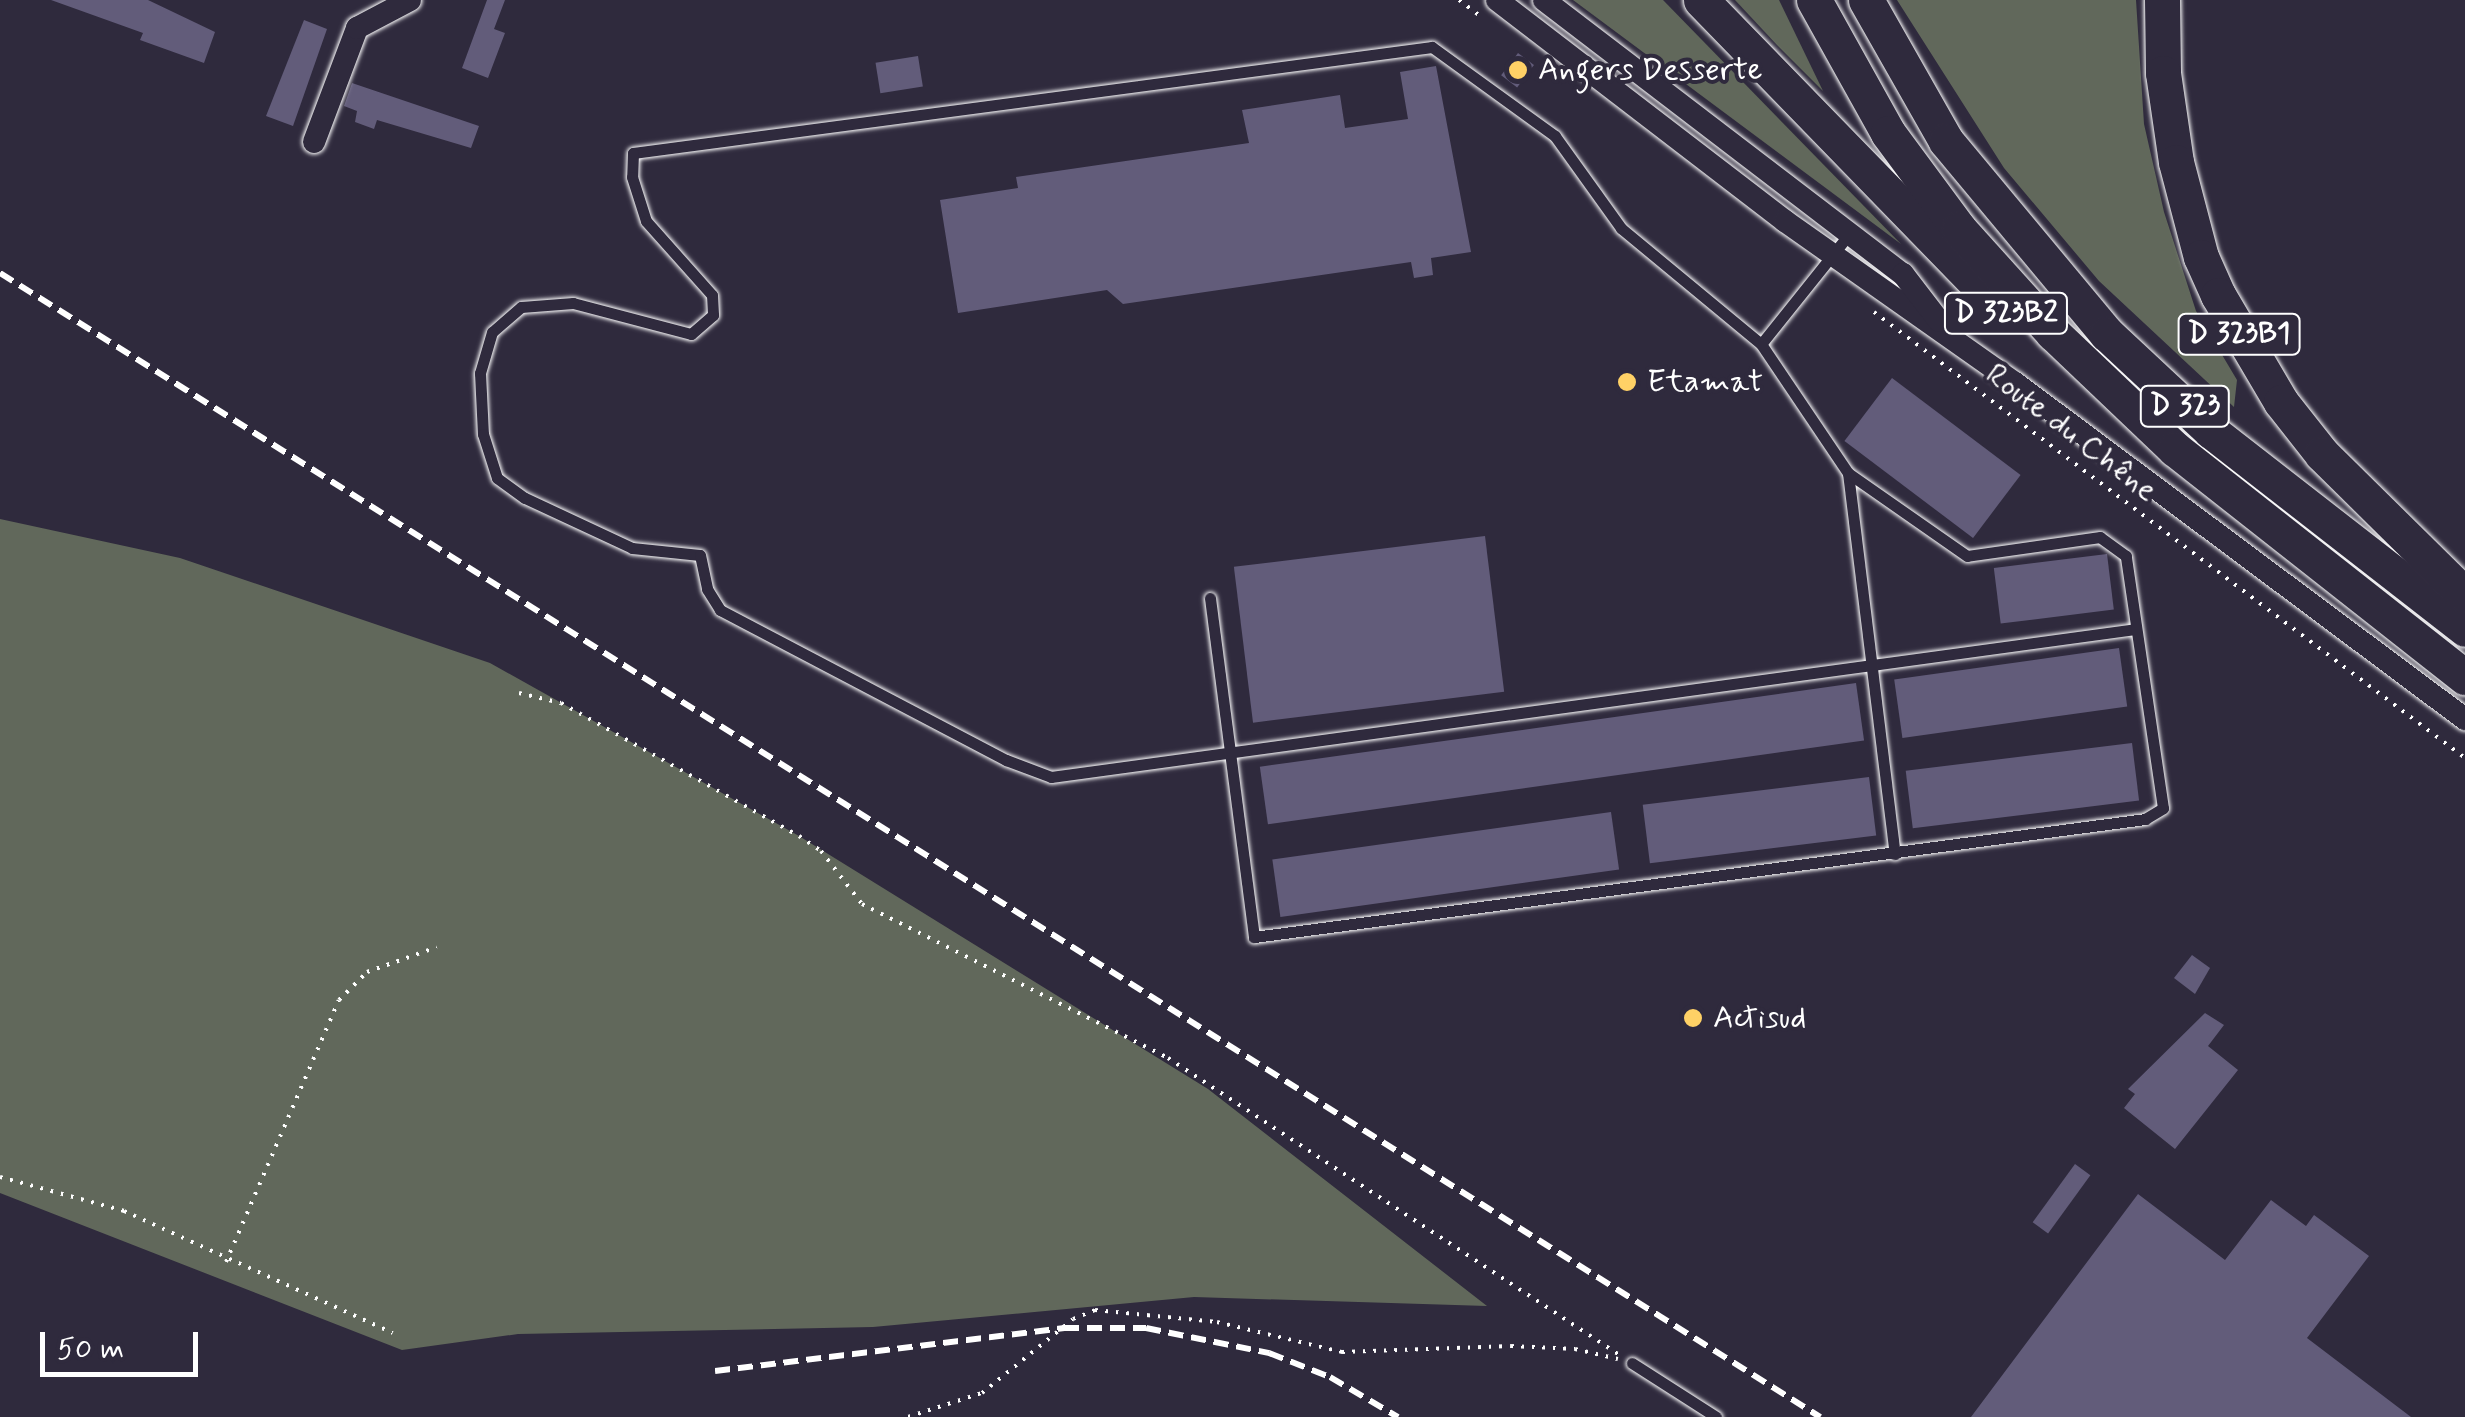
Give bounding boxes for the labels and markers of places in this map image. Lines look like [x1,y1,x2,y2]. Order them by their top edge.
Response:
place label: Angers Desserte [1538,51,1760,89]
marker: Angers Desserte [1507,59,1529,81]
place label: Etamat [1647,363,1763,401]
marker: Etamat [1616,371,1638,393]
place label: Actisud [1713,999,1806,1037]
marker: Actisud [1682,1007,1704,1029]

